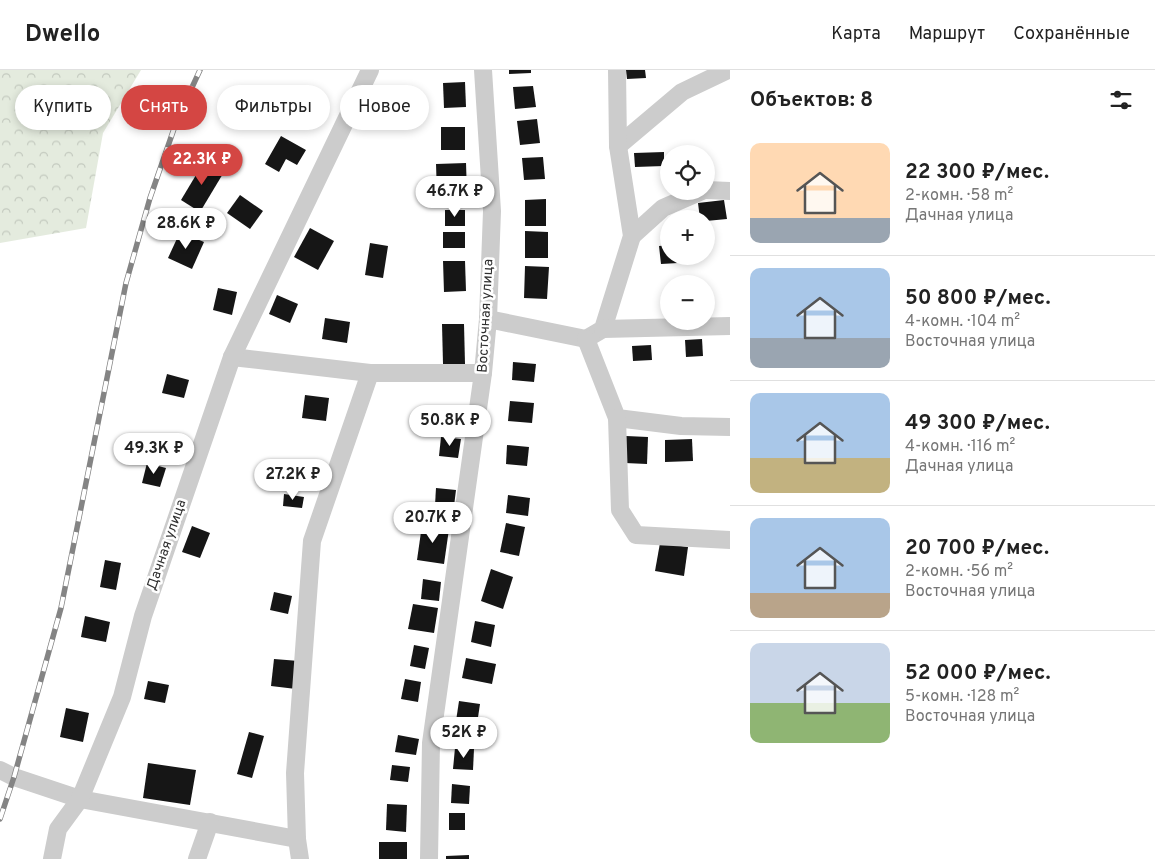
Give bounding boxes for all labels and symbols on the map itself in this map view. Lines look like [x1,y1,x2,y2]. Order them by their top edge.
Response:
pin: 22.3K ₽ [156,144,248,186]
pin: 46.7K ₽ [409,176,501,218]
pin: 28.6K ₽ [140,208,232,250]
street label: Восточная улица [475,259,497,373]
pin: 50.8K ₽ [404,404,496,447]
pin: 49.3K ₽ [108,432,200,475]
pin: 27.2K ₽ [247,458,339,501]
street label: Дачная улица [144,497,190,593]
pin: 20.7K ₽ [387,502,479,544]
pin: 52K ₽ [429,716,499,759]

